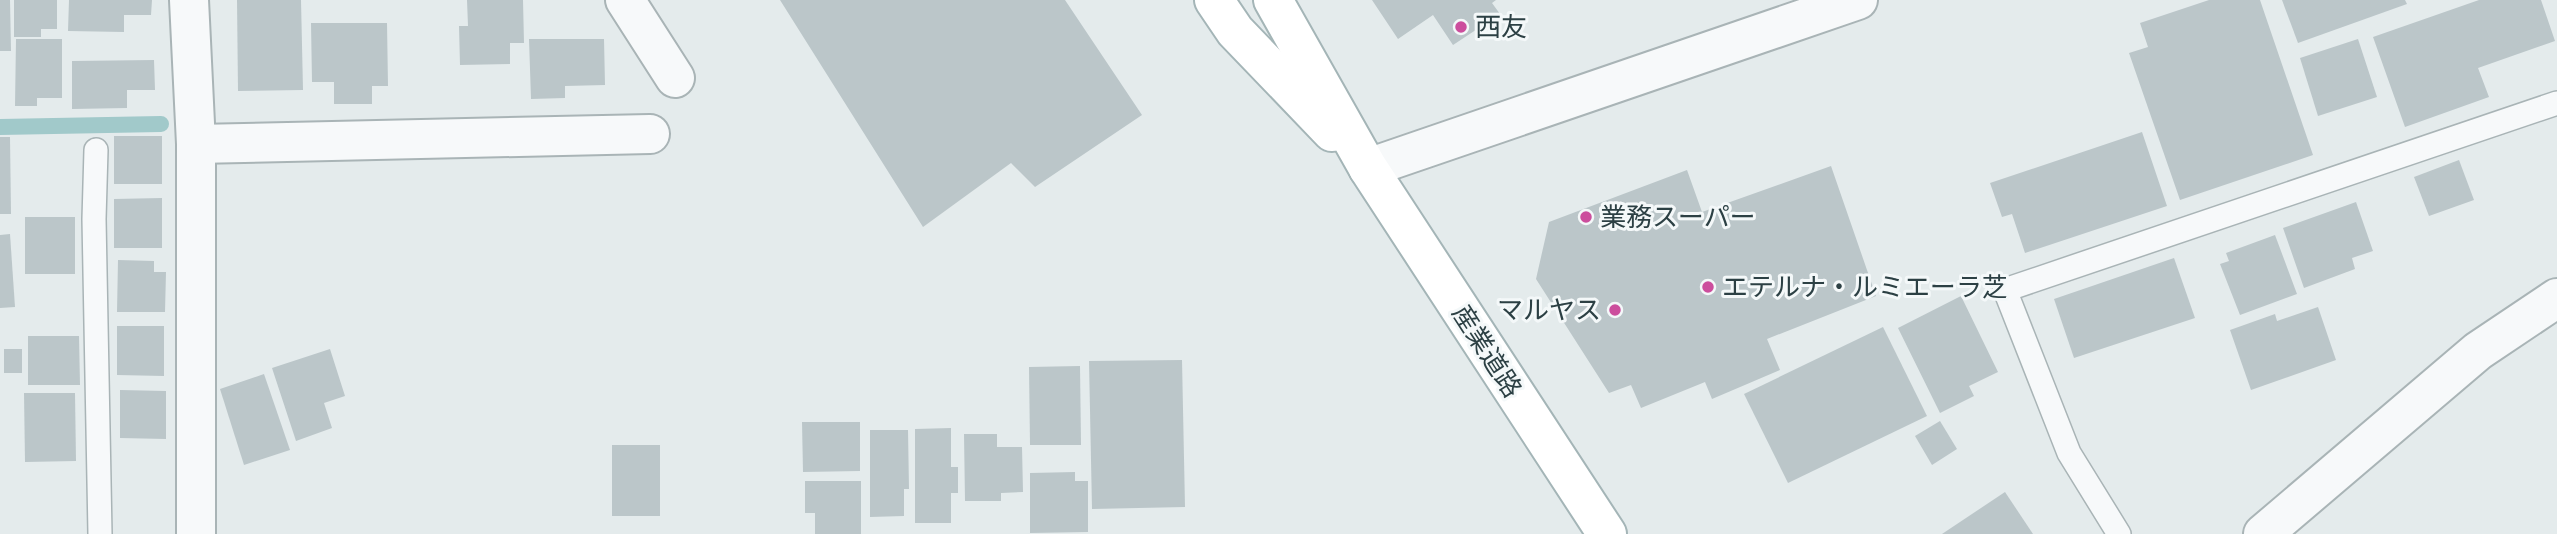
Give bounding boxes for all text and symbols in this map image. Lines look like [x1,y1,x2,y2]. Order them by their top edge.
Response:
place label: 西友 [1475,12,1527,44]
marker: 西友 [1453,19,1469,35]
place label: 業務スーパー [1600,202,1756,234]
marker: 業務スーパー [1578,209,1594,225]
place label: エテルナ・ルミエーラ芝 [1722,272,2008,304]
marker: エテルナ・ルミエーラ芝 [1700,279,1716,295]
place label: マルヤス [1497,295,1601,327]
street label: 産業道路 [1444,299,1528,404]
marker: マルヤス [1607,302,1623,318]

